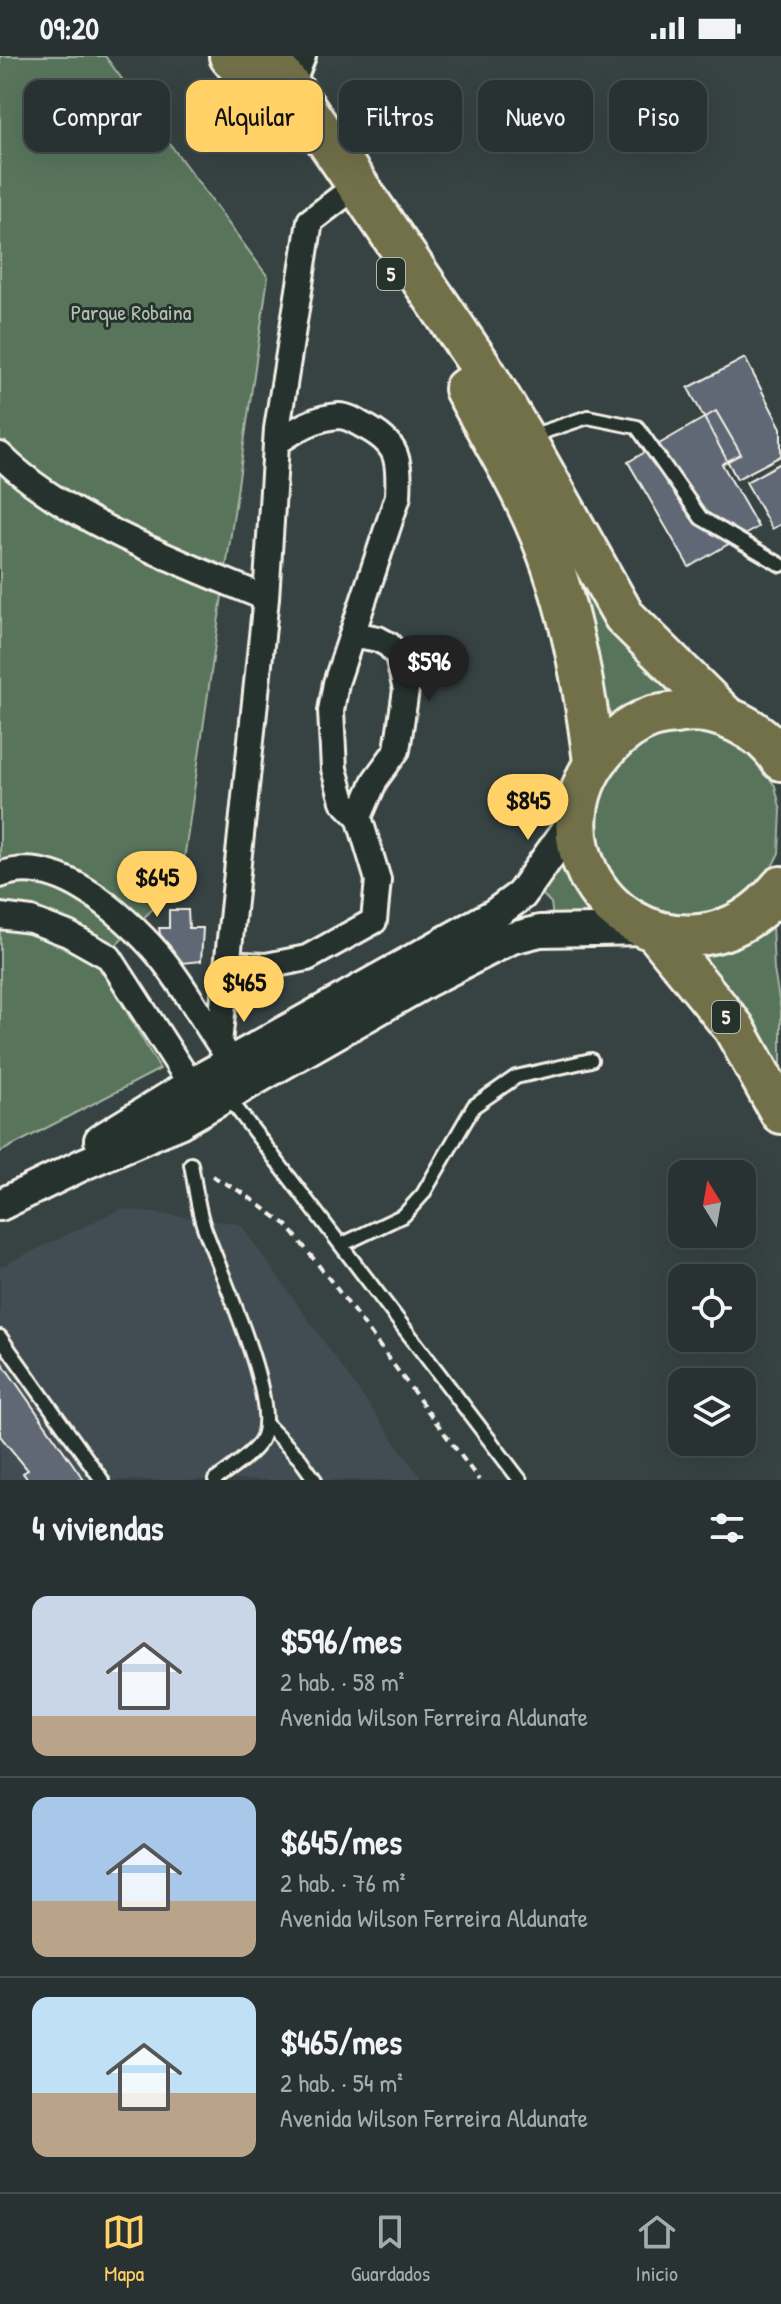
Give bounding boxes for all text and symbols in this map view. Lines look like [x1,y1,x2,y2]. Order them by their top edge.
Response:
text: 09:20 [40,8,99,48]
chip: Comprar [24,80,170,152]
chip: Alquilar [186,80,323,152]
chip: Filtros [339,80,462,152]
chip: Nuevo [478,80,593,152]
chip: Piso [609,80,707,152]
road number: 5 [377,258,405,290]
park label: Parque Robaina [71,297,192,327]
pin: $596 [382,635,476,703]
text: $596 [407,643,451,678]
pin: $845 [481,774,575,842]
text: $845 [505,782,551,817]
pin: $645 [110,851,204,919]
text: $645 [135,859,179,894]
pin: $465 [197,956,291,1024]
text: $465 [222,964,266,999]
road number: 5 [712,1001,740,1033]
north arrow [668,1160,756,1248]
map controls [668,1160,756,1456]
button: locate [668,1264,756,1352]
button: layers [668,1368,756,1456]
text: 4 viviendas [32,1505,164,1551]
icon: filters [705,1506,749,1550]
text: $596/mes [280,1618,402,1664]
icon: home [96,1628,192,1724]
text: 2 hab. · 58 m² [280,1664,405,1699]
text: Avenida Wilson Ferreira Aldunate [280,1699,588,1734]
text: $645/mes [280,1819,402,1865]
icon: home [96,1829,192,1925]
text: 2 hab. · 76 m² [280,1865,406,1900]
text: Avenida Wilson Ferreira Aldunate [280,1900,588,1935]
text: $465/mes [280,2019,402,2065]
icon: home [96,2029,192,2125]
text: 2 hab. · 54 m² [280,2065,403,2100]
text: Avenida Wilson Ferreira Aldunate [280,2100,588,2135]
tab: Mapa [102,2210,146,2288]
tab: Guardados [351,2210,430,2288]
tab: Inicio [635,2210,679,2288]

